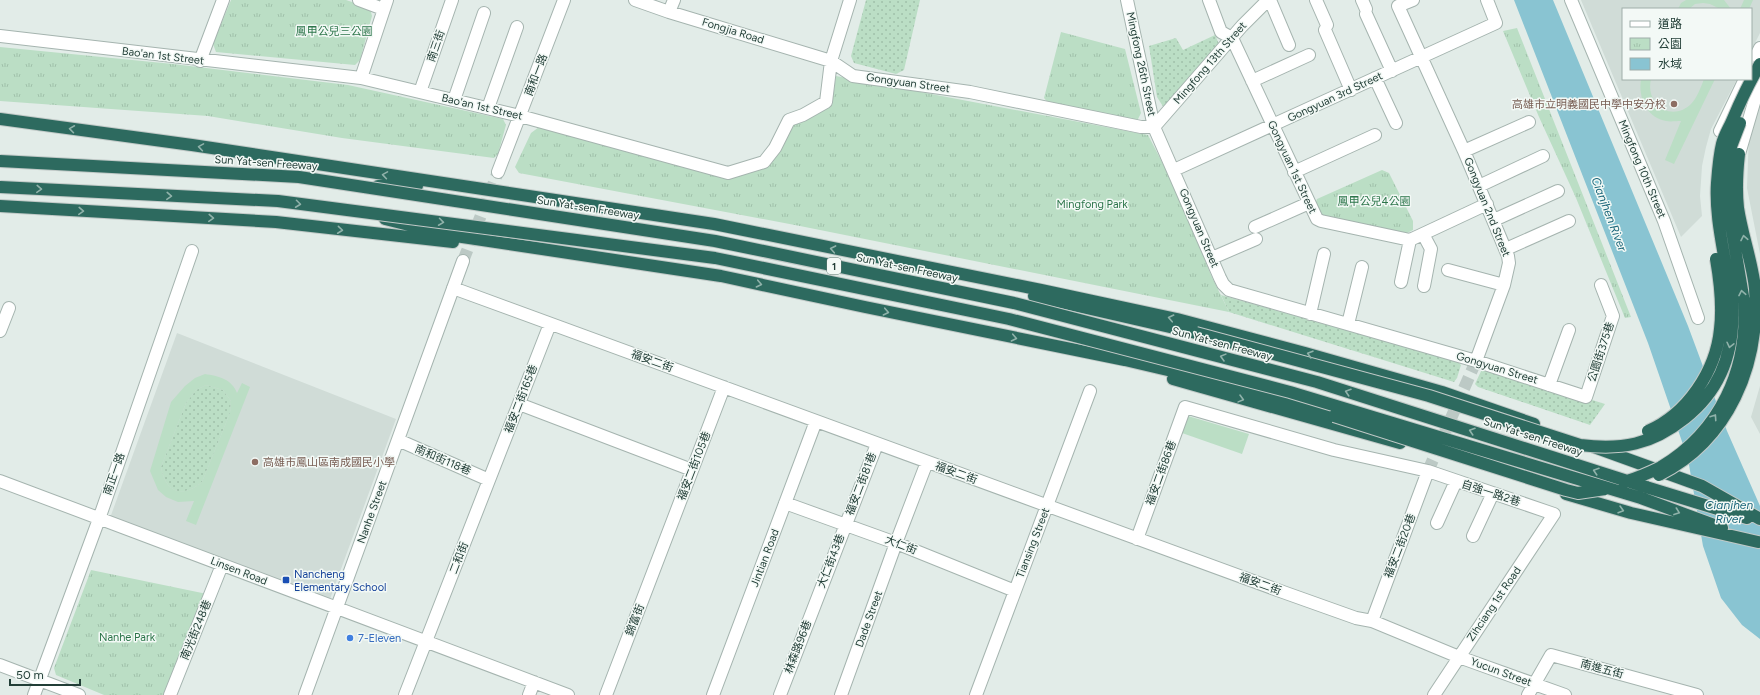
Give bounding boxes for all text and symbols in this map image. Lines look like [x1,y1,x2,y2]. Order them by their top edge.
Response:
legend [1622,8,1752,80]
street label: Mingfong 26th Street [1124,11,1158,117]
street label: Fongjia Road [700,15,766,47]
text: 道路 [1658,17,1682,31]
street label: Mingfong 13th Street [1171,19,1249,107]
park label: 鳳甲公兒三公園 [296,25,373,38]
street label: 南三街 [424,28,448,64]
text: 公園 [1658,37,1682,51]
street label: Bao'an 1st Street [121,45,205,67]
street label: 南和一路 [522,52,550,98]
text: 水域 [1658,57,1682,71]
street label: Gongyuan 3rd Street [1285,69,1385,125]
street label: Gongyuan Street [865,71,951,95]
street label: Bao'an 1st Street [440,91,524,123]
place label: 高雄市立明義國民中學中安分校 [1512,98,1666,111]
marker: 高雄市立明義國民中學中安分校 [1669,99,1679,109]
street label: Gongyuan 1st Street [1265,118,1319,216]
street label: Mingfong 10th Street [1615,118,1669,220]
one-way arrow [69,125,75,134]
one-way arrow [198,143,204,152]
street label: Sun Yat-sen Freeway [214,153,318,173]
street label: Gongyuan 2nd Street [1461,155,1513,259]
one-way arrow [382,171,388,179]
water label: Cianjhen River [1588,175,1630,254]
one-way arrow [36,184,42,193]
street label: Gongyuan Street [1177,187,1221,269]
one-way arrow [166,191,172,200]
street label: Sun Yat-sen Freeway [536,193,640,223]
park label: 鳳甲公兒4公園 [1338,195,1410,208]
park label: Mingfong Park [1056,198,1128,211]
one-way arrow [295,199,302,208]
one-way arrow [78,206,84,215]
one-way arrow [208,214,214,223]
one-way arrow [438,217,444,226]
one-way arrow [337,225,343,234]
one-way arrow [1741,235,1749,241]
one-way arrow [830,245,837,253]
street label: Sun Yat-sen Freeway [855,251,959,285]
road number: 1 [827,258,841,274]
one-way arrow [756,280,762,288]
one-way arrow [1739,290,1747,296]
one-way arrow [883,307,889,315]
one-way arrow [1168,314,1174,322]
street label: 公園街375巷 [1585,320,1617,384]
street label: Sun Yat-sen Freeway [1170,324,1274,364]
one-way arrow [1011,333,1017,341]
one-way arrow [1727,342,1735,348]
street label: 福安二街 [629,347,675,375]
street label: Gongyuan Street [1455,349,1539,387]
one-way arrow [1307,350,1314,359]
one-way arrow [1220,354,1226,362]
street label: 福安二街165巷 [502,363,540,435]
one-way arrow [1345,388,1352,397]
one-way arrow [1237,394,1244,403]
one-way arrow [1710,414,1717,421]
street label: Sun Yat-sen Freeway [1482,415,1584,459]
one-way arrow [1469,428,1476,436]
street label: 福安二街105巷 [675,430,713,502]
street label: 福安二街86巷 [1143,439,1179,507]
street label: 南和街118巷 [413,442,473,478]
street label: 南正一路 [101,451,127,497]
street label: 福安二街81巷 [843,451,879,517]
place label: 高雄市鳳山區南成國民小學 [263,456,395,469]
marker: 高雄市鳳山區南成國民小學 [250,457,260,467]
street label: 福安二街 [933,459,979,487]
one-way arrow [1593,467,1600,476]
street label: 自強一路2巷 [1460,477,1522,509]
street label: Nanhe Street [355,479,389,545]
water label: Cianjhen River [1705,498,1753,526]
one-way arrow [1617,505,1624,514]
street label: Tiansing Street [1014,506,1052,580]
one-way arrow [1674,507,1681,515]
street label: 福安二街20巷 [1382,512,1418,580]
street label: Jintian Road [748,527,782,589]
street label: 大仁街43巷 [815,532,847,590]
street label: 大仁街 [883,533,919,557]
street label: 二和街 [447,540,471,576]
street label: Linsen Road [209,554,269,588]
street label: Zihciang 1st Road [1464,564,1524,644]
place label: Nancheng Elementary School [294,568,386,594]
street label: 福安二街 [1237,570,1283,598]
marker: Nancheng Elementary School [281,575,291,585]
street label: Dade Street [853,589,885,649]
street label: 南光街248巷 [178,598,214,662]
street label: 錦富街 [623,602,647,638]
street label: 林森路96巷 [782,618,814,676]
park label: Nanhe Park [99,631,156,644]
place label: 7-Eleven [358,632,401,645]
marker: 7-Eleven [345,633,355,643]
street label: Yucun Street [1469,655,1533,689]
street label: 南進五街 [1579,657,1625,681]
scale bar [10,661,80,687]
text: 50 m [16,668,44,682]

